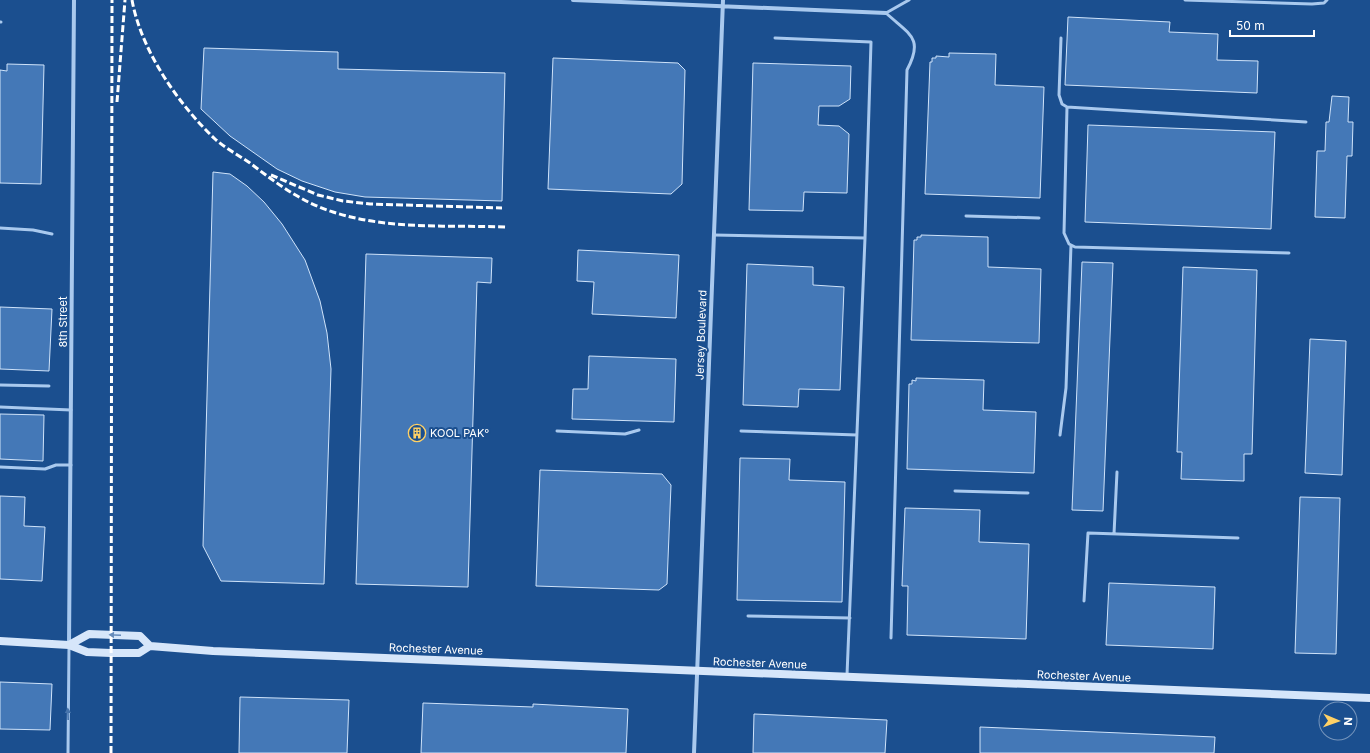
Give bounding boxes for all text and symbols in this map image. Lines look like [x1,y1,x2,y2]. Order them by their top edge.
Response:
scale bar [1230,12,1314,38]
text: 50 m [1236,18,1265,33]
street label: Jersey Boulevard [692,290,710,380]
street label: 8th Street [56,296,70,348]
building icon: KOOL PAK° [407,423,427,443]
place label: KOOL PAK° [430,426,489,440]
one-way arrow [108,632,121,638]
street label: Rochester Avenue [389,640,483,658]
street label: Rochester Avenue [713,654,807,672]
street label: Rochester Avenue [1037,667,1131,685]
north arrow [1318,701,1358,741]
one-way arrow [65,707,71,720]
text: N [1341,717,1355,726]

